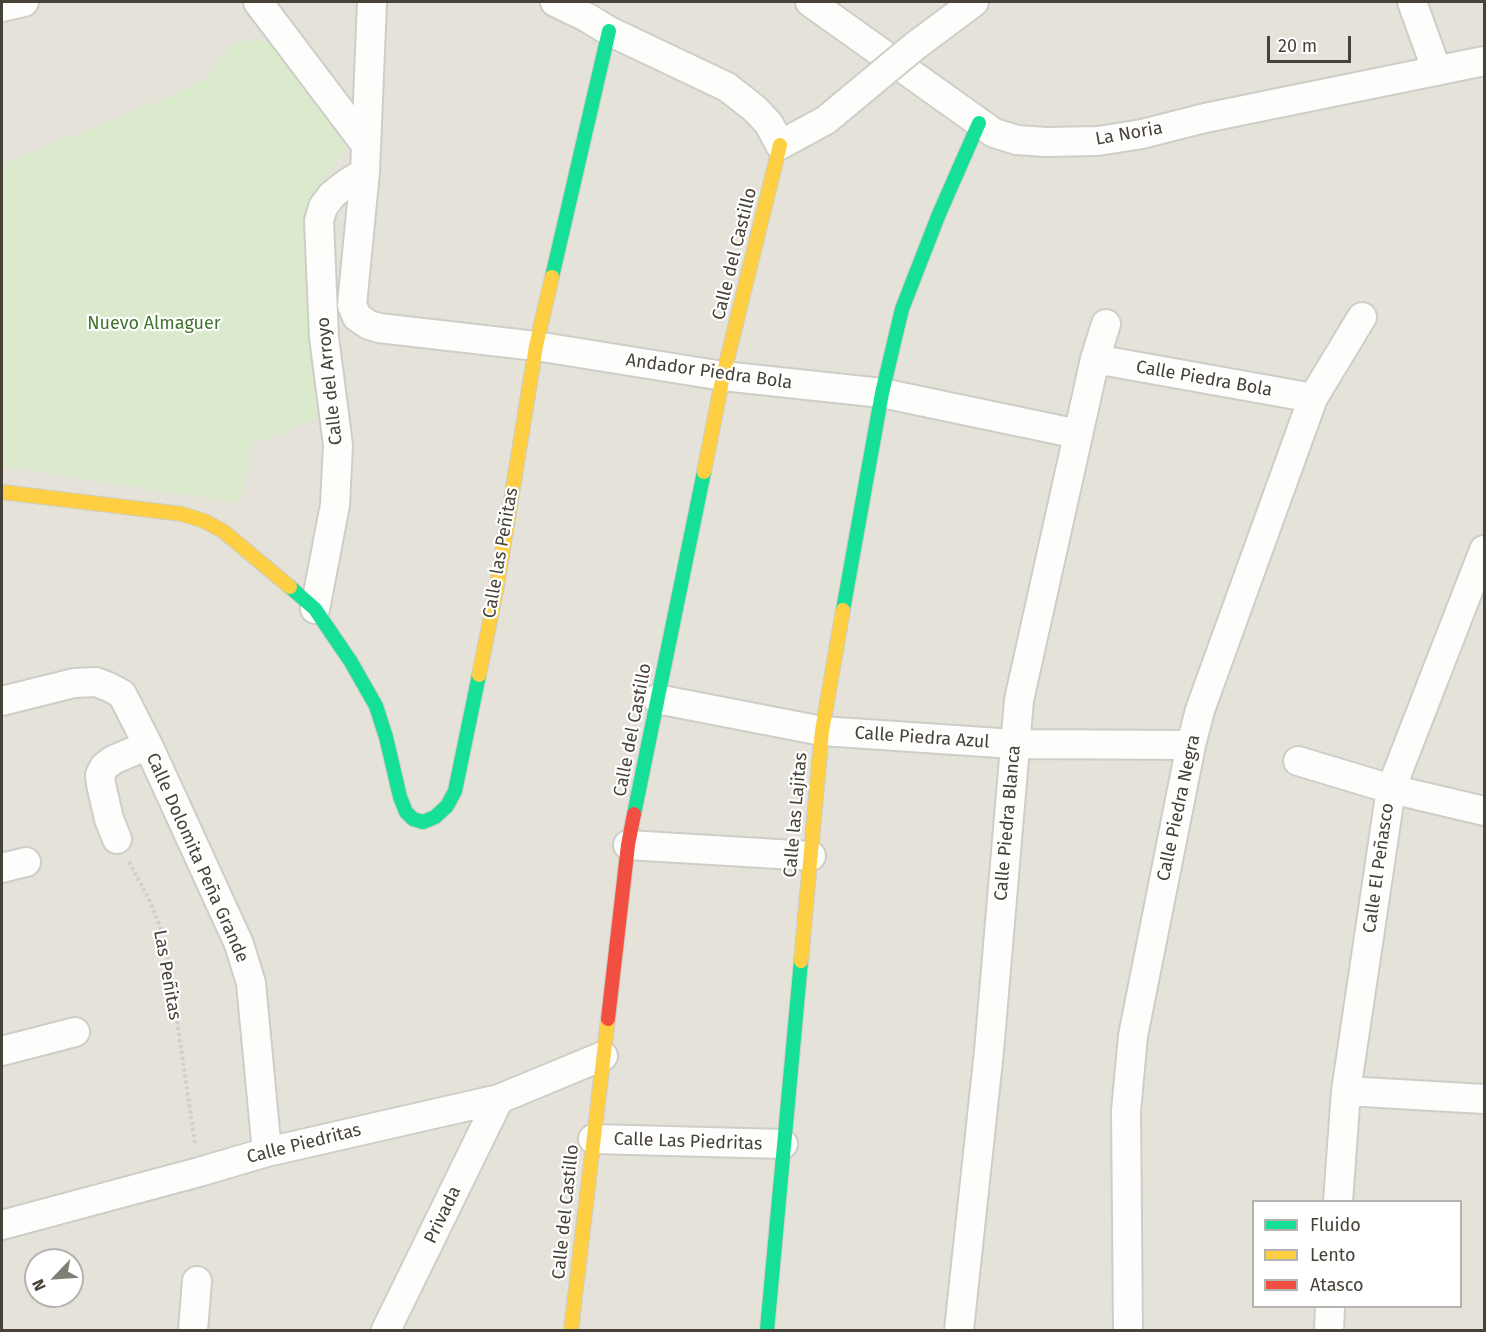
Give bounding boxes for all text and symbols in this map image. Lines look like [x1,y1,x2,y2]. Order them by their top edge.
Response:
scale bar [1270,24,1354,62]
text: 20 m [1278,35,1317,57]
street label: La Noria [1094,117,1164,151]
street label: Calle del Castillo [708,186,762,322]
park label: Nuevo Almaguer [87,313,221,335]
street label: Calle del Arroyo [313,316,347,446]
street label: Andador Piedra Bola [624,350,794,394]
street label: Calle Piedra Bola [1134,356,1274,402]
street label: Calle las Peñitas [479,486,523,620]
street label: Calle del Castillo [609,661,657,799]
street label: Calle Piedra Azul [854,723,990,753]
street label: Calle Piedra Negra [1153,733,1205,883]
street label: Calle Piedra Blanca [990,744,1026,902]
street label: Calle Dolomita Peña Grande [141,750,253,966]
street label: Calle las Lajitas [780,752,812,878]
street label: Calle El Peñasco [1359,802,1399,934]
street label: Las Peñitas [148,928,186,1022]
street label: Calle Piedritas [245,1119,363,1169]
street label: Calle Las Piedritas [613,1129,763,1155]
street label: Calle del Castillo [548,1143,584,1281]
street label: Privada [420,1183,466,1247]
legend [1252,1200,1462,1308]
text: Fluido [1310,1214,1361,1236]
text: Lento [1310,1244,1356,1266]
north arrow [24,1248,84,1308]
text: Atasco [1310,1274,1363,1296]
text: N [28,1276,50,1294]

